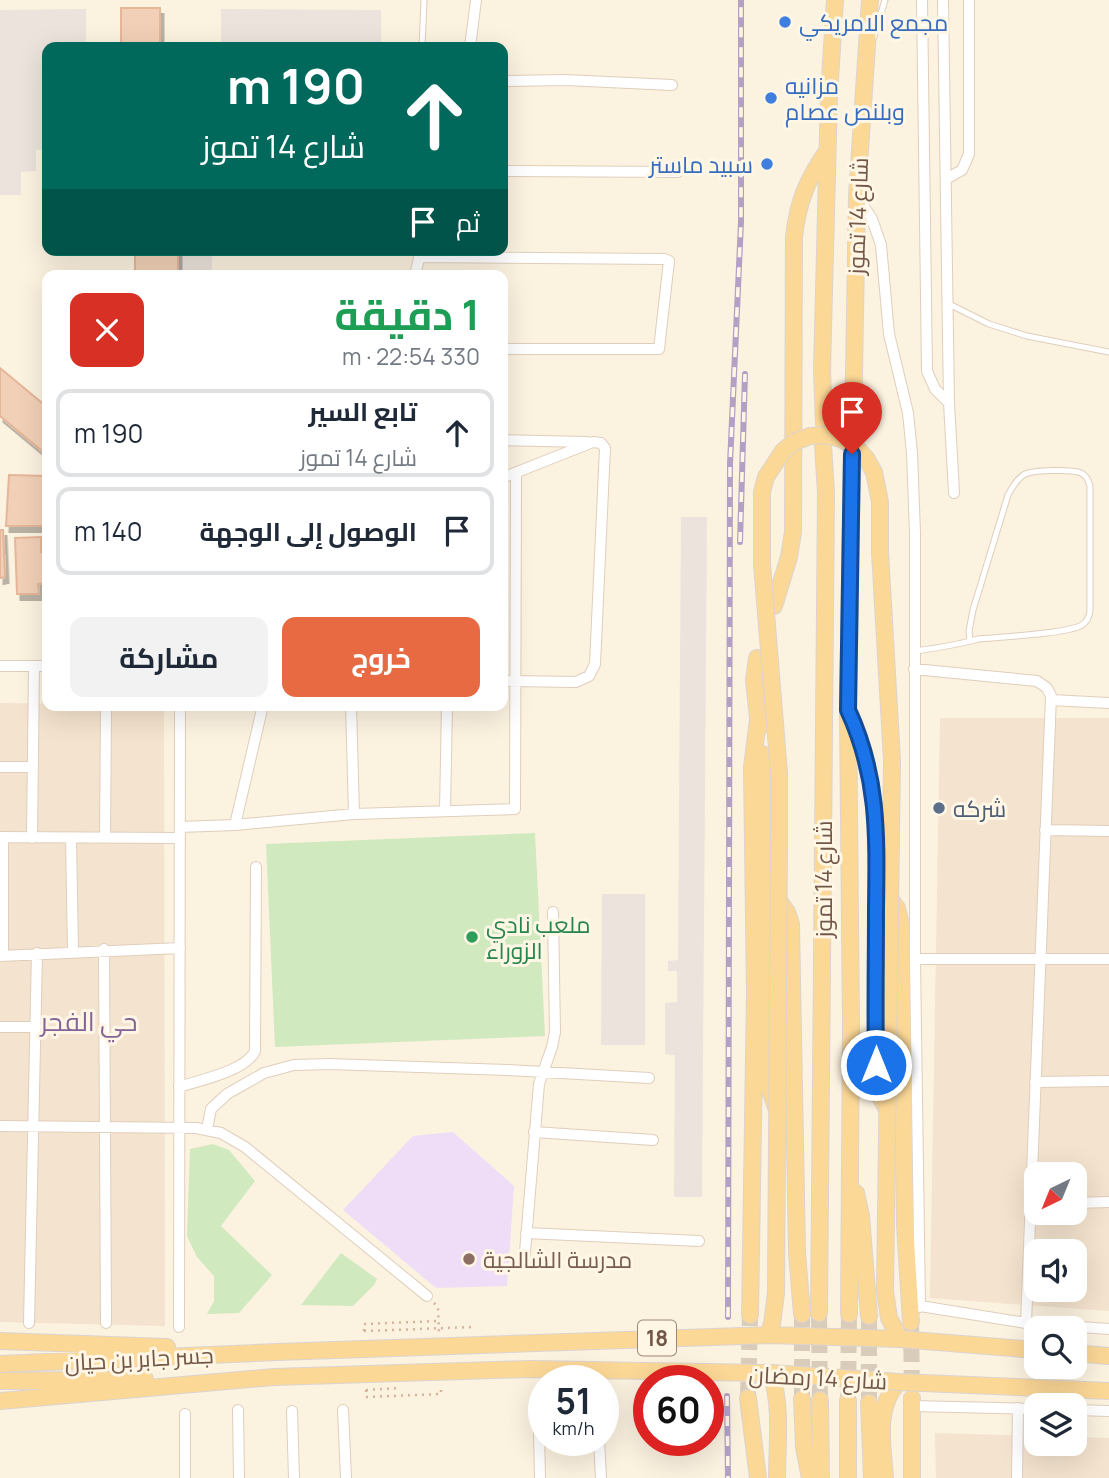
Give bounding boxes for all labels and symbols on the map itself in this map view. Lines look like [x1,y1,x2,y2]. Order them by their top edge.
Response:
place label: مجمع الامريكي [799,6,948,41]
marker: مجمع الامريكي [777,14,793,30]
place label: مزانيه وبلنص عصام [785,69,905,128]
marker: مزانيه وبلنص عصام [763,90,779,106]
place label: سبيد ماستر [647,148,753,180]
marker: سبيد ماستر [759,156,775,172]
street label: شارع 14 تموز [839,157,876,277]
pin [822,382,882,454]
place label: شركه [953,792,1006,824]
marker: شركه [931,800,947,816]
street label: شارع 14 تموز [807,820,840,940]
place label: ملعب نادي الزوراء [486,908,591,966]
marker: ملعب نادي الزوراء [464,929,480,945]
district label: حي الفجر [39,1003,137,1043]
position arrow [839,1028,913,1102]
north arrow [1024,1162,1087,1225]
place label: مدرسة الشالجية [483,1243,632,1275]
marker: مدرسة الشالجية [461,1251,477,1267]
road number: 18 [638,1320,676,1356]
street label: جسر جابر بن حيان [64,1338,214,1378]
street label: شارع 14 رمضان [748,1357,888,1398]
speed limit sign: 60 [633,1365,724,1456]

